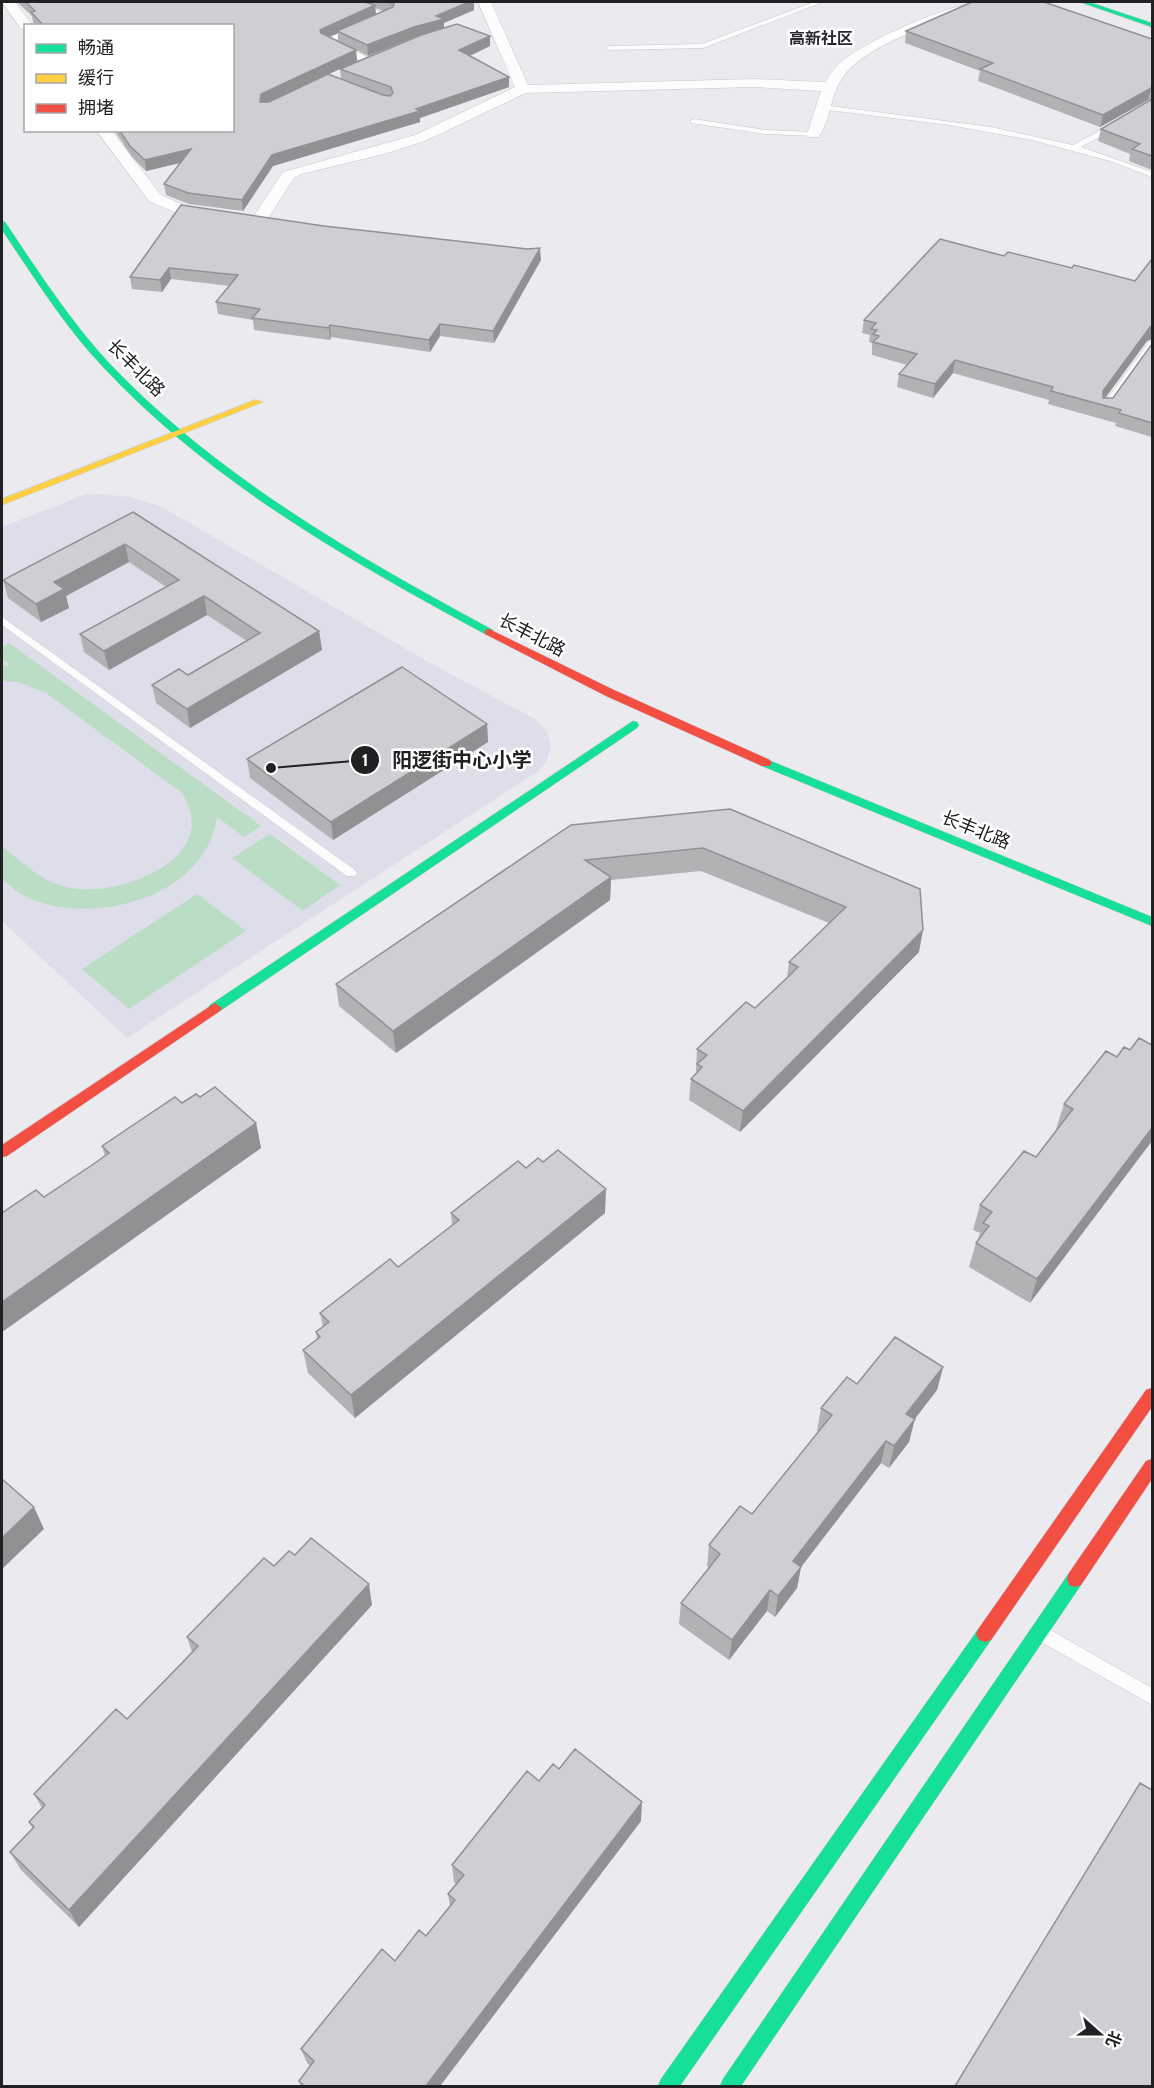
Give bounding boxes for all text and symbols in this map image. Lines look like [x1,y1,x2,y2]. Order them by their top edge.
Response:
legend [24,24,234,132]
district label: 高新社区 [789,29,853,48]
text: 畅通 [78,37,114,59]
text: 缓行 [78,67,114,89]
text: 拥堵 [78,97,114,119]
street label: 长丰北路 [103,335,169,401]
street label: 长丰北路 [495,609,569,661]
callout: 阳逻街中心小学 [350,741,544,779]
text: 阳逻街中心小学 [392,748,532,772]
text: 1 [362,749,368,771]
street label: 长丰北路 [939,806,1013,854]
north arrow [1070,2004,1130,2064]
text: 北 [1102,2028,1125,2050]

